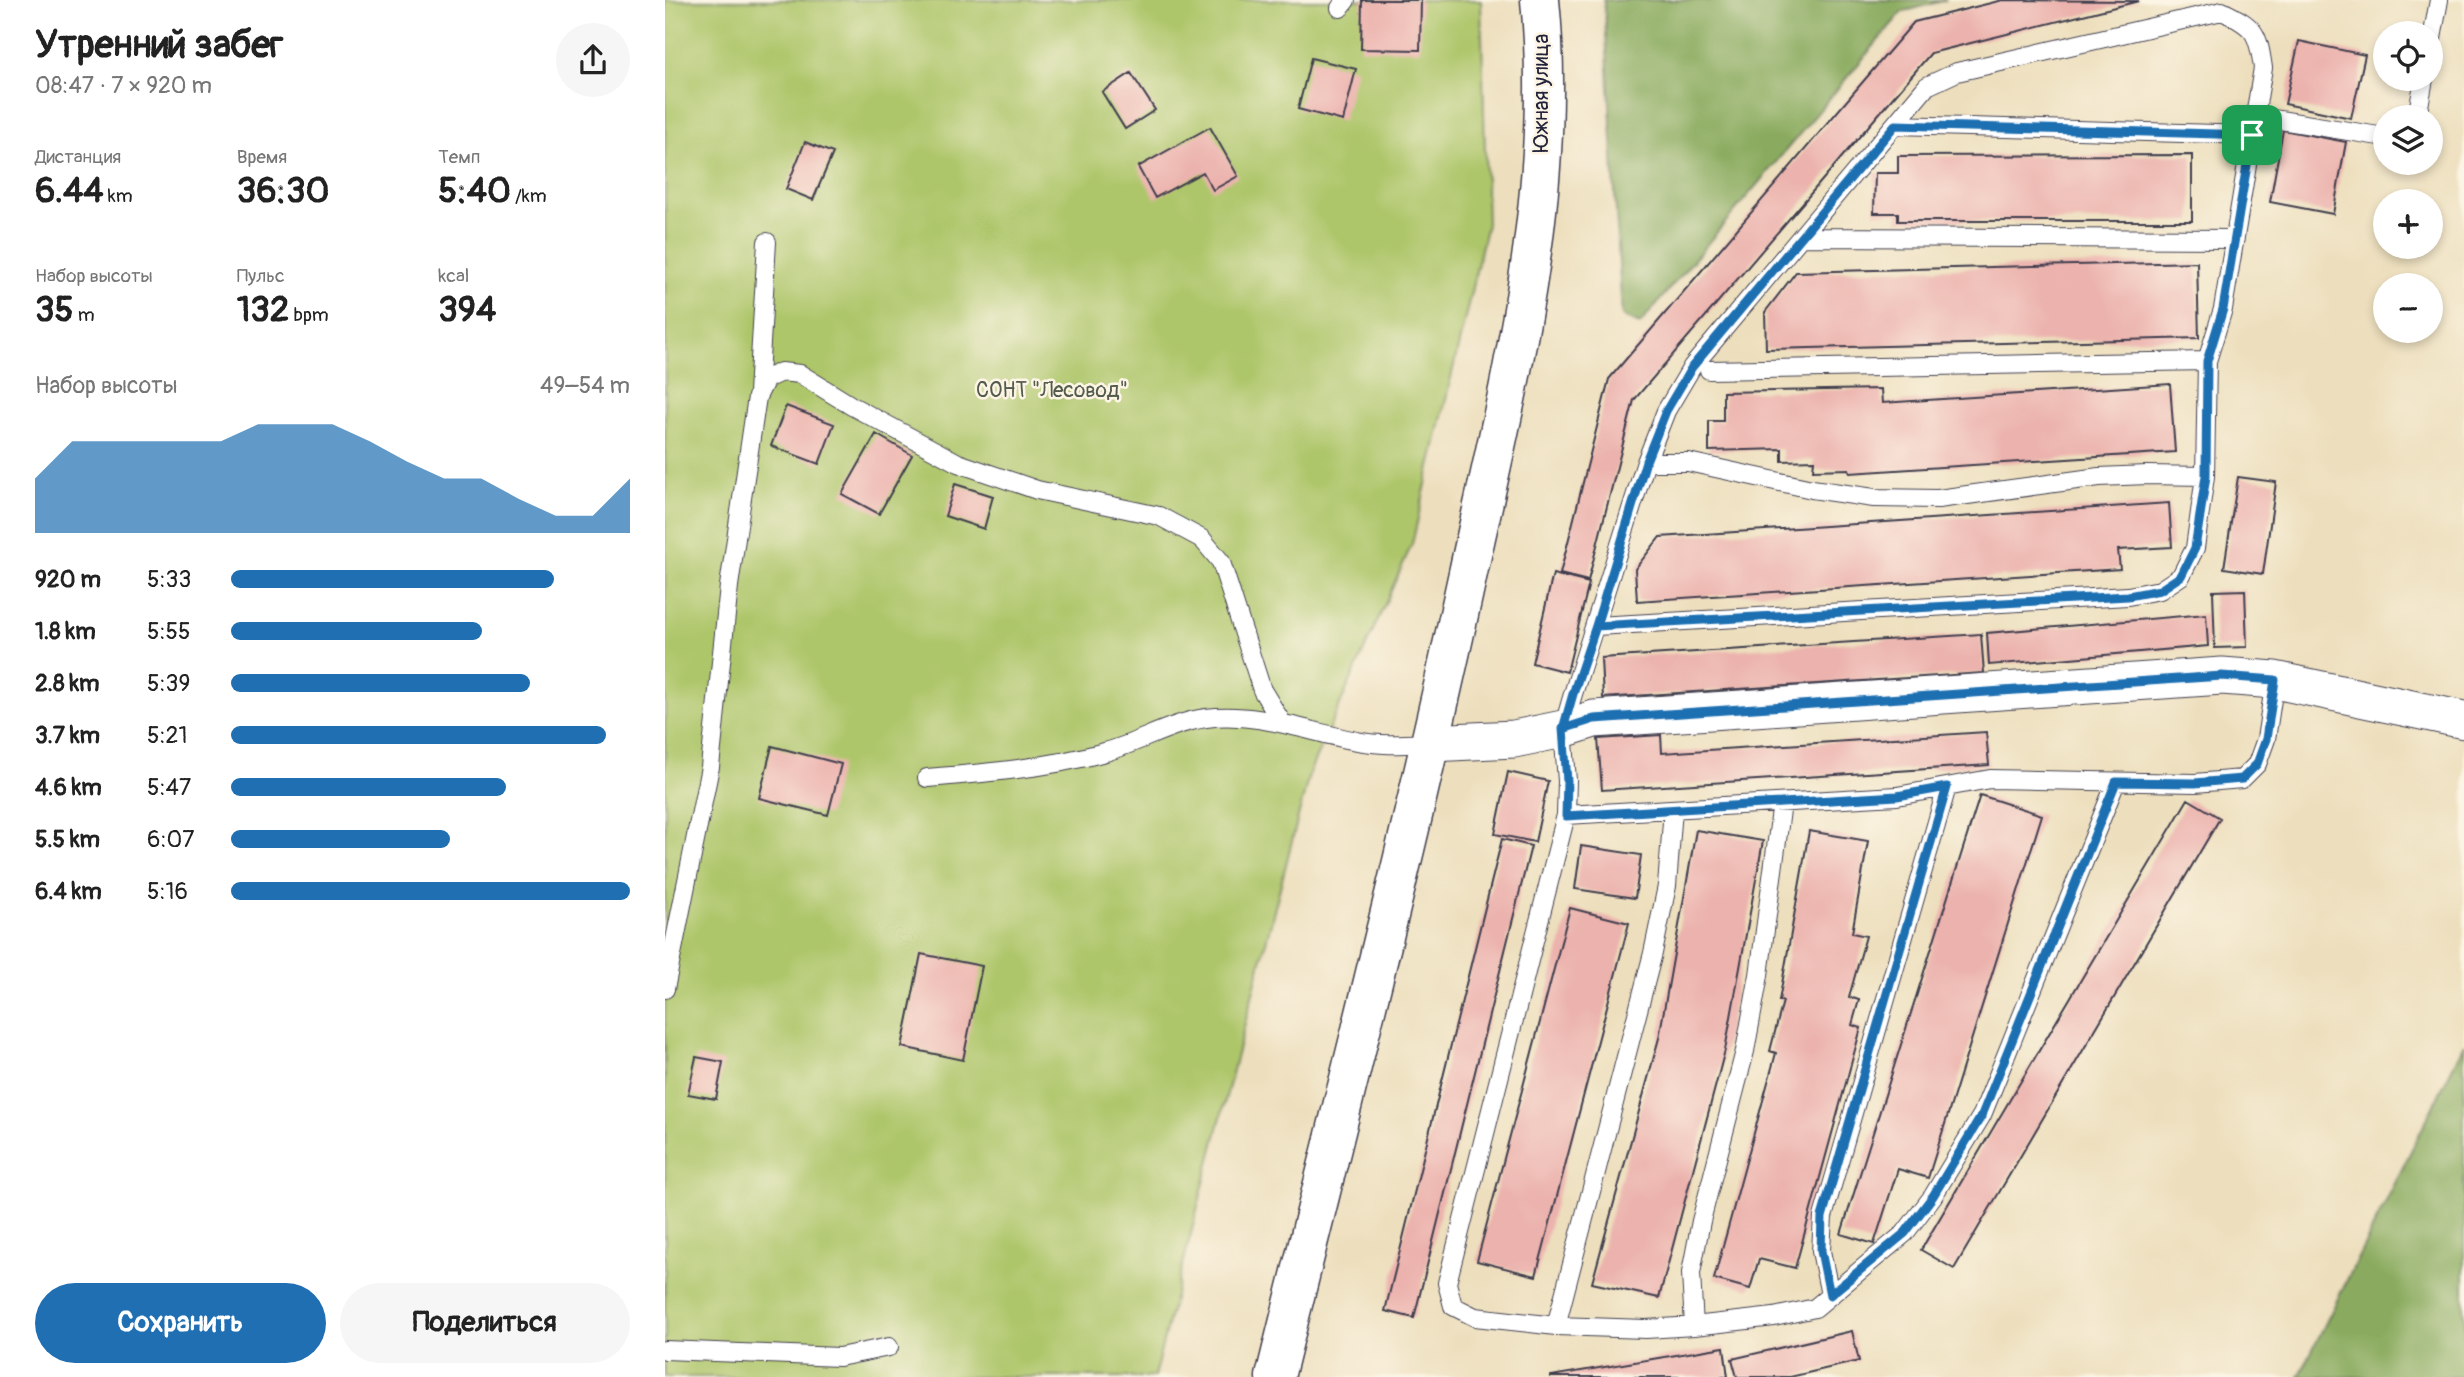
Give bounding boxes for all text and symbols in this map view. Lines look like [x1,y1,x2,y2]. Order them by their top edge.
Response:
text: Утренний забег [35,21,283,69]
map controls [2373,21,2443,343]
button: locate [2373,21,2443,91]
button: share [556,23,630,97]
street label: Южная улица [1528,34,1555,152]
text: 08:47 · 7 × 920 m [35,71,212,100]
pin [2222,105,2282,165]
button: layers [2373,105,2443,175]
icon: arrive [2233,116,2271,154]
text: Дистанция [35,145,121,169]
text: Время [237,145,287,169]
text: Темп [438,145,480,169]
text: 6.44 [35,169,104,213]
text: 36:30 [237,169,329,213]
text: 5:40 [438,169,511,213]
text: km [104,184,133,208]
text: /km [511,184,547,208]
button: + [2373,189,2443,259]
text: Набор высоты [35,264,153,288]
text: Пульс [237,264,285,288]
text: kcal [438,264,469,288]
button: − [2373,273,2443,343]
text: 35 [35,288,74,332]
text: 132 [237,288,289,332]
text: 394 [438,288,496,332]
text: m [74,303,95,327]
text: bpm [289,303,329,327]
text: Набор высоты [35,371,177,400]
text: 49–54 m [540,371,630,400]
park label: СОНТ "Лесовод" [976,377,1128,404]
text: 920 m [35,565,101,594]
text: 5:33 [147,565,191,594]
text: 1.8 km [35,617,96,646]
text: 5:55 [147,617,191,646]
text: 2.8 km [35,669,100,698]
text: 5:39 [147,669,190,698]
text: 3.7 km [35,721,100,750]
text: 5:21 [147,721,187,750]
text: 4.6 km [35,773,102,802]
text: 5:47 [147,773,191,802]
text: 5.5 km [35,825,100,854]
text: 6:07 [147,825,194,854]
text: 6.4 km [35,877,102,906]
text: 5:16 [147,877,188,906]
button: Сохранить [35,1283,326,1363]
button: Поделиться [340,1283,630,1363]

